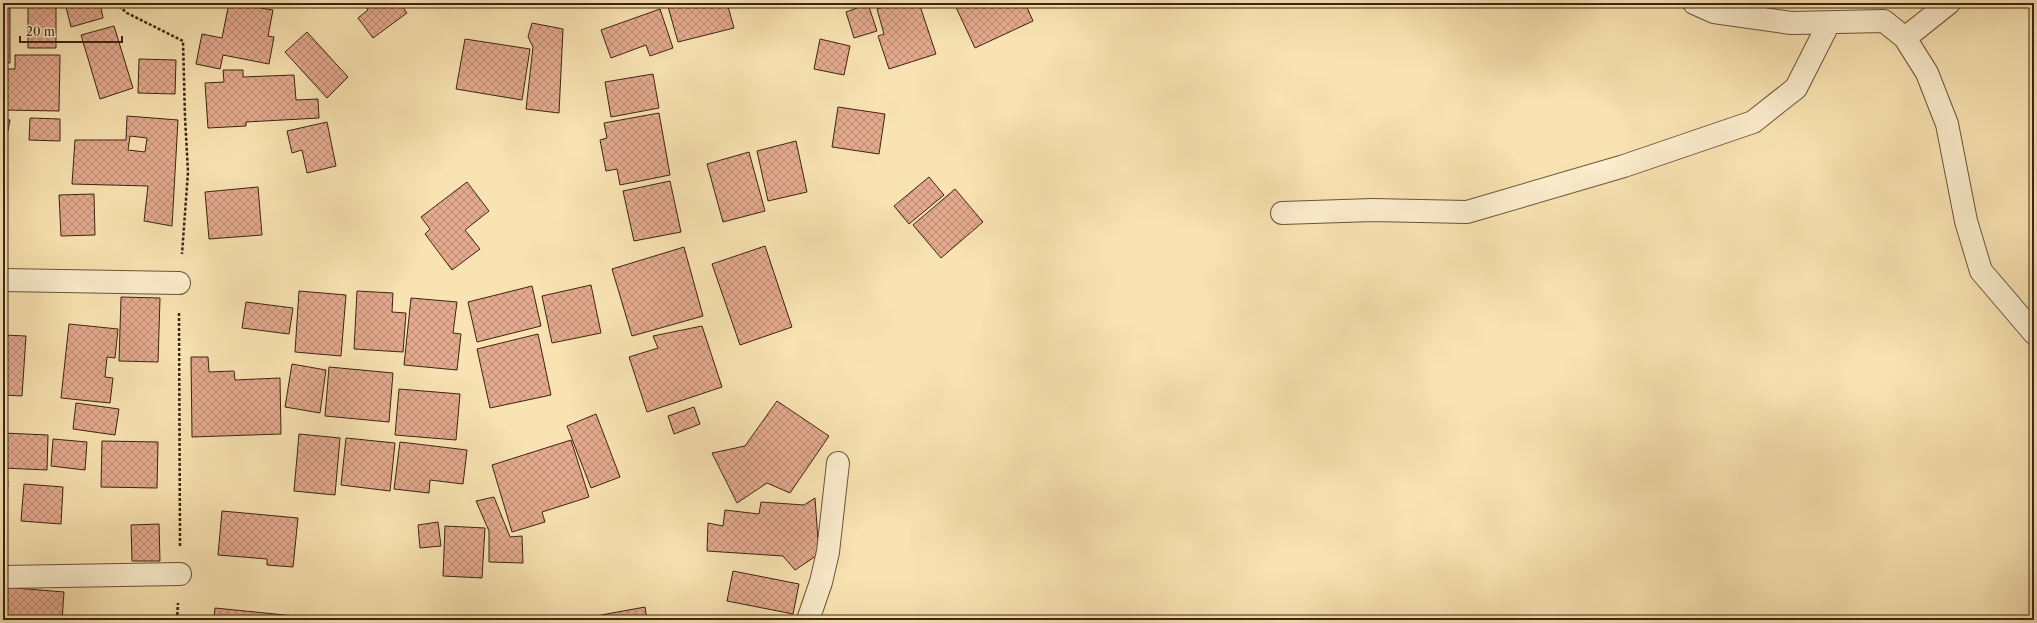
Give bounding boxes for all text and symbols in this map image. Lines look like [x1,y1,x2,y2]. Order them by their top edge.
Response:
scale bar [20,18,122,44]
text: 20 m [26,24,55,39]

